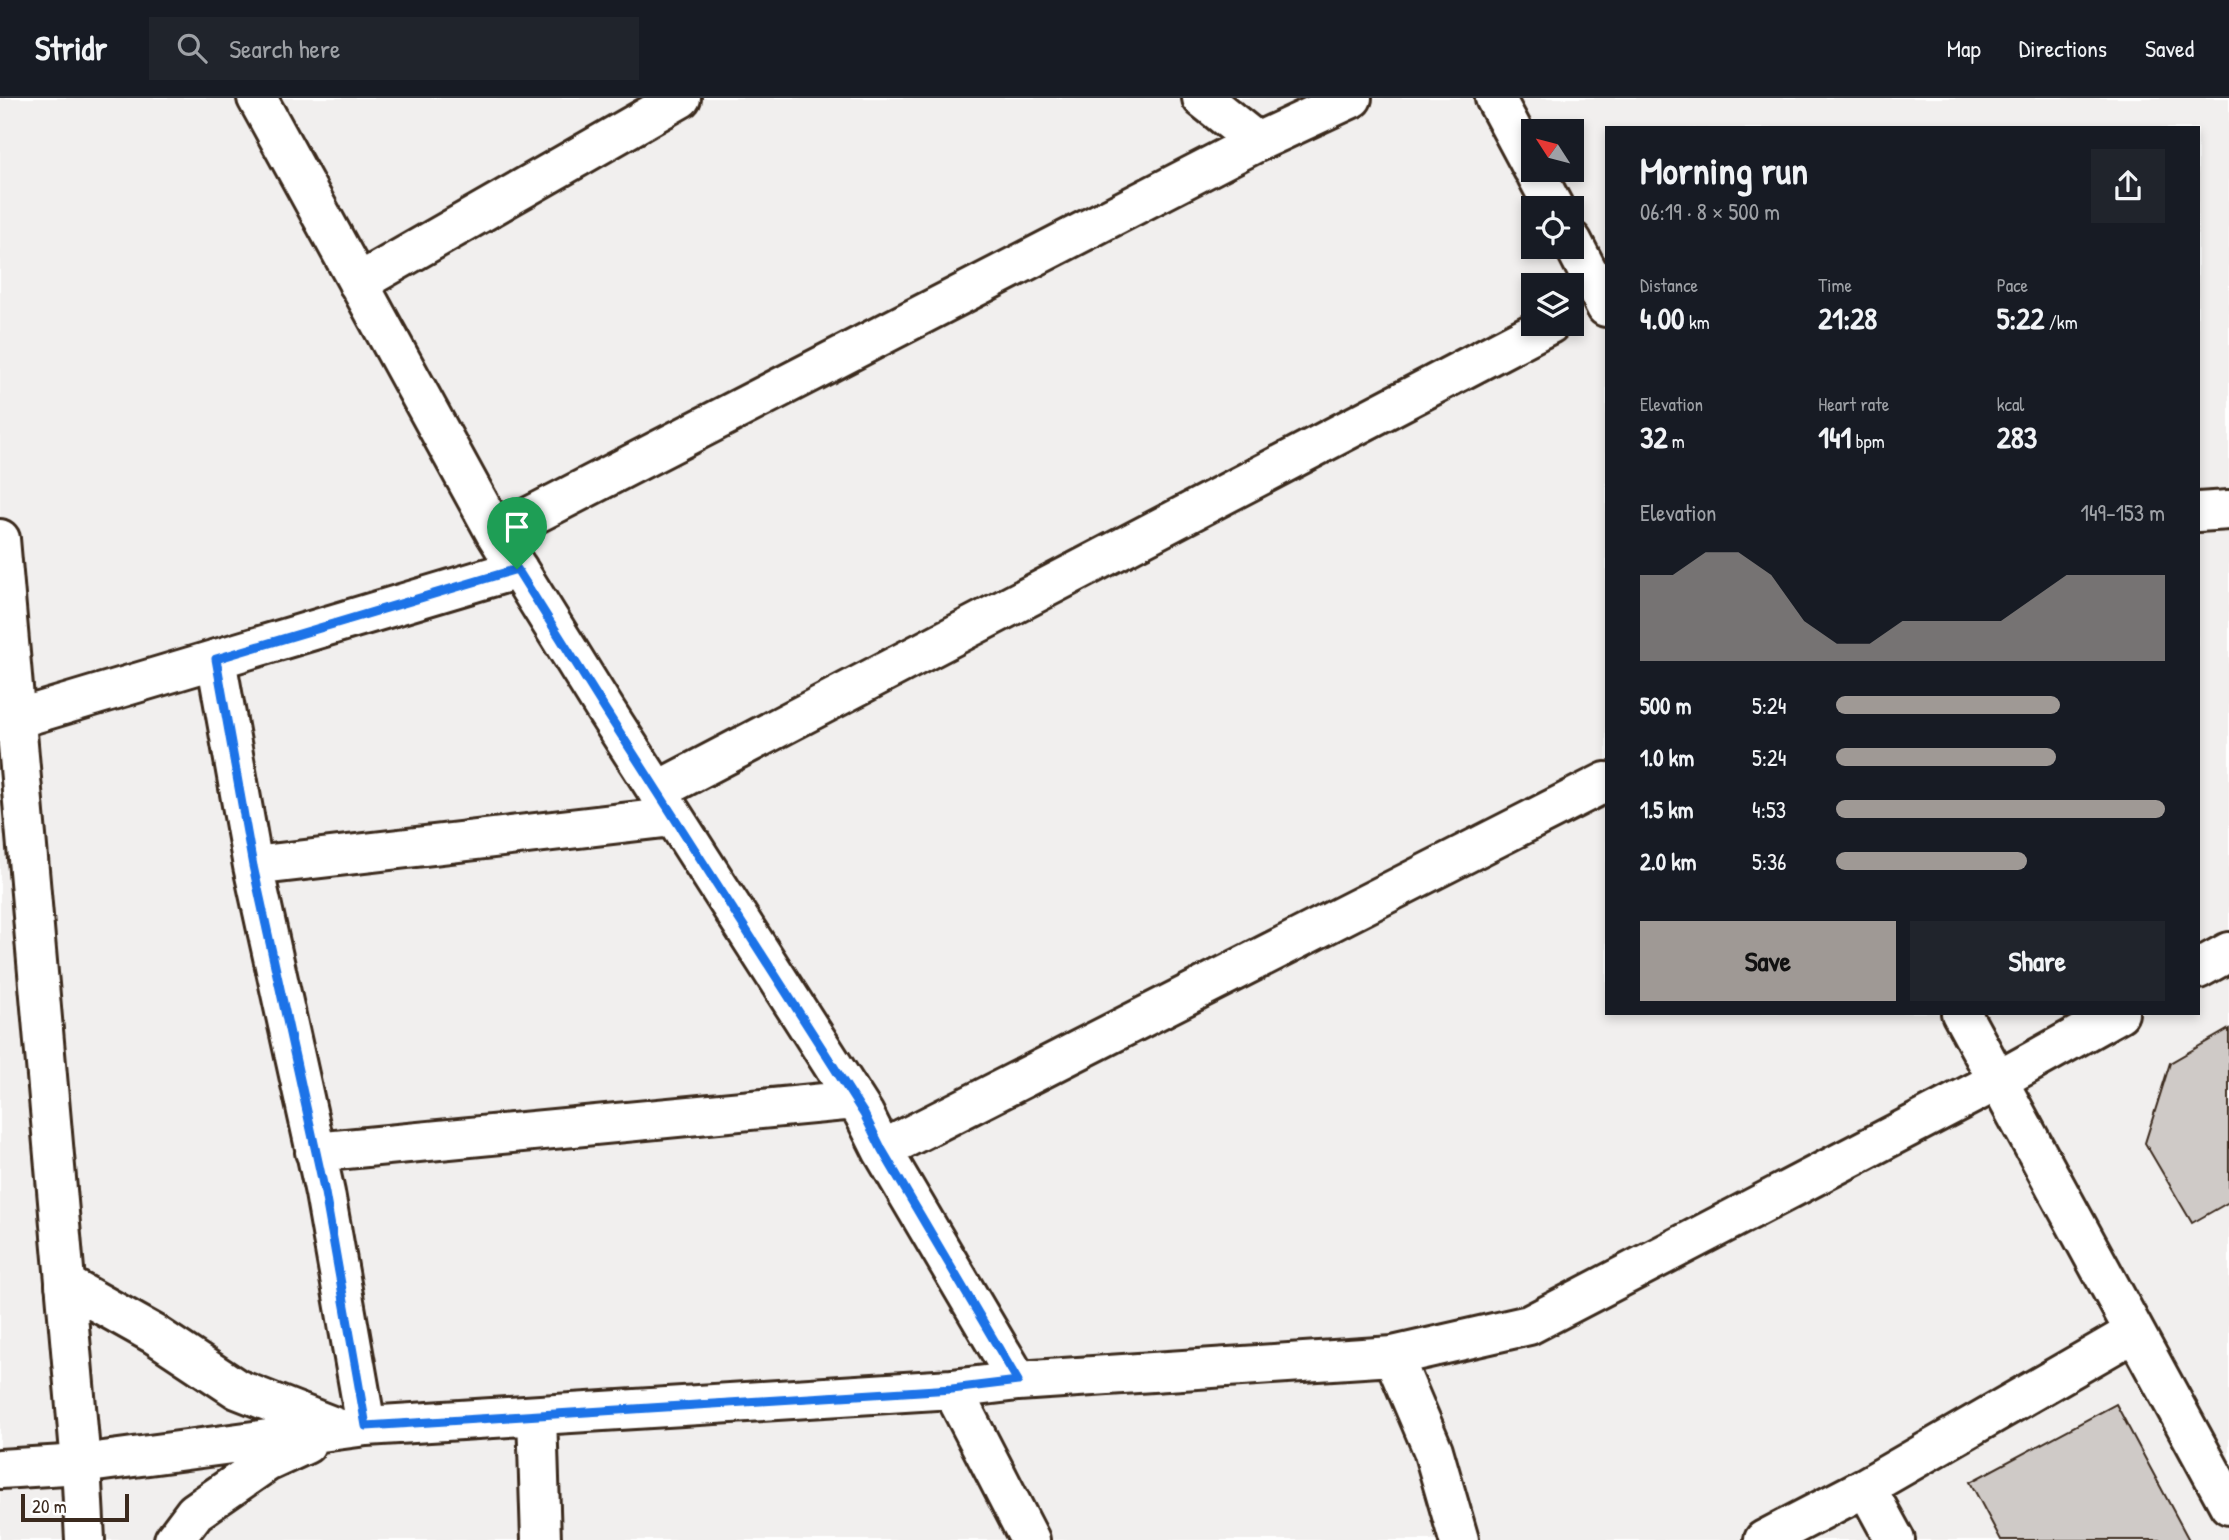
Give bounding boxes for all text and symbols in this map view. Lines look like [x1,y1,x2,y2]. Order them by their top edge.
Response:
search box [149,17,639,80]
text: Stridr [35,26,107,70]
icon: search [173,29,211,67]
text: Search here [229,31,340,66]
text: Map [1947,32,1981,64]
text: Directions [2019,32,2107,64]
text: Saved [2145,32,2194,64]
north arrow [1521,119,1584,182]
map controls [1521,119,1584,336]
text: Morning run [1640,144,1808,196]
button: share [2091,149,2165,223]
button: locate [1521,196,1584,259]
text: 06:19 · 8 × 500 m [1640,196,1780,227]
text: Distance [1640,272,1698,298]
text: Time [1818,272,1852,298]
text: Pace [1997,272,2028,298]
button: layers [1521,273,1584,336]
text: 4.00 [1640,298,1685,338]
text: 21:28 [1818,298,1877,338]
text: 5:22 [1997,298,2044,338]
text: km [1685,309,1710,335]
text: /km [2044,309,2078,335]
text: Elevation [1640,391,1703,417]
text: Heart rate [1818,391,1889,417]
text: kcal [1997,391,2024,417]
text: 32 [1640,417,1667,457]
text: 141 [1818,417,1851,457]
text: 283 [1997,417,2037,457]
text: m [1667,428,1685,454]
text: bpm [1851,428,1885,454]
pin [487,497,547,569]
text: Elevation [1640,497,1716,528]
text: 149–153 m [2081,497,2165,528]
icon: arrive [498,508,536,546]
text: 500 m [1640,690,1691,721]
text: 5:24 [1752,690,1786,721]
text: 1.0 km [1640,742,1694,773]
text: 5:24 [1752,742,1786,773]
text: 1.5 km [1640,794,1693,825]
text: 4:53 [1752,794,1786,825]
text: 2.0 km [1640,846,1696,877]
text: 5:36 [1752,846,1787,877]
button: Save [1640,921,1896,1001]
button: Share [1910,921,2165,1001]
scale bar [21,1491,130,1523]
text: 20 m [32,1493,67,1519]

